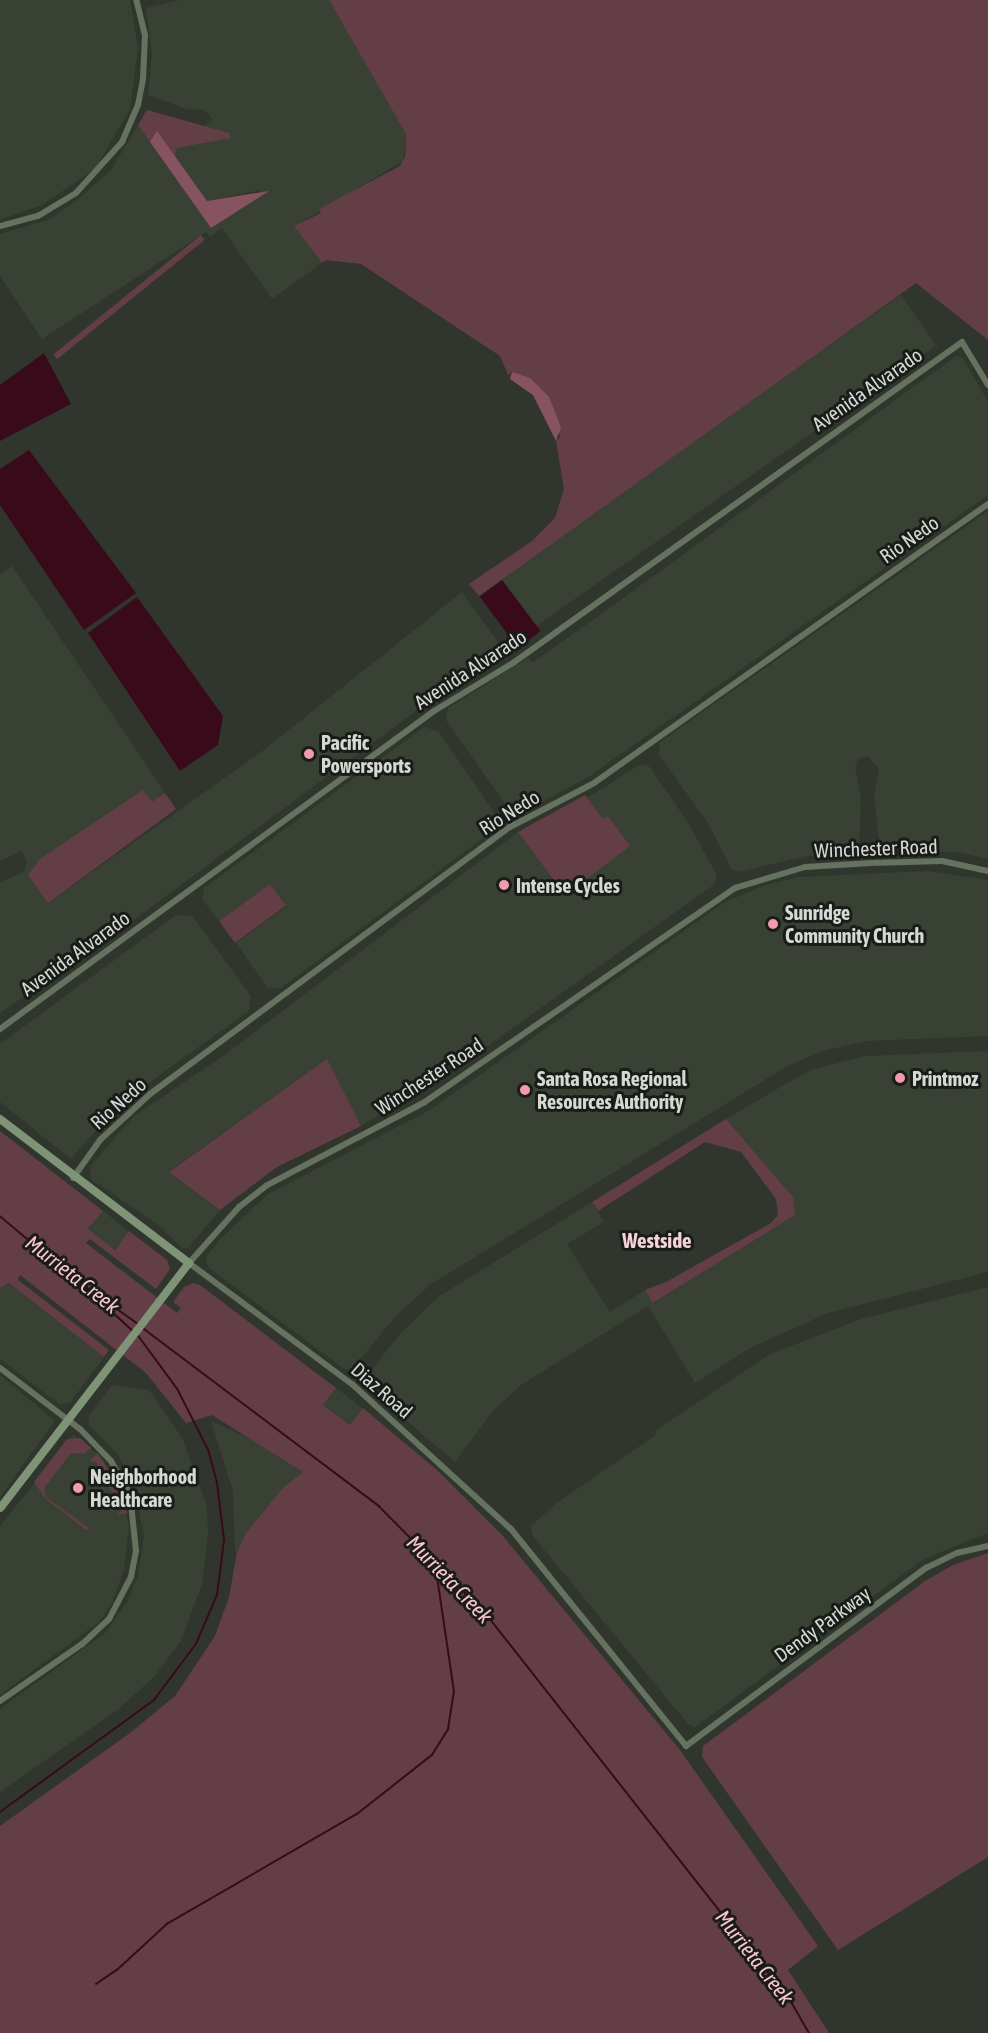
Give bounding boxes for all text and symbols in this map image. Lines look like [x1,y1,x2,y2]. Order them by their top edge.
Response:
street label: Avenida Alvarado [807,342,927,436]
street label: Rio Nedo [875,510,943,568]
street label: Avenida Alvarado [410,624,530,714]
place label: Pacific Powersports [321,730,411,777]
marker: Pacific Powersports [302,747,316,761]
street label: Rio Nedo [474,784,544,840]
street label: Winchester Road [814,834,938,862]
place label: Intense Cycles [516,873,620,897]
marker: Intense Cycles [497,878,511,892]
place label: Sunridge Community Church [785,900,924,947]
street label: Avenida Alvarado [16,905,134,1001]
marker: Sunridge Community Church [766,917,780,931]
street label: Winchester Road [371,1032,487,1120]
place label: Santa Rosa Regional Resources Authority [537,1066,687,1113]
place label: Printmoz [912,1066,979,1090]
marker: Printmoz [893,1071,907,1085]
street label: Rio Nedo [85,1072,151,1134]
marker: Santa Rosa Regional Resources Authority [518,1083,532,1097]
district label: Westside [622,1227,692,1253]
water label: Murrieta Creek [21,1229,125,1319]
street label: Diaz Road [346,1357,418,1423]
place label: Neighborhood Healthcare [90,1464,197,1511]
marker: Neighborhood Healthcare [71,1481,85,1495]
water label: Murrieta Creek [402,1530,498,1628]
street label: Dendy Parkway [769,1581,875,1667]
water label: Murrieta Creek [710,1905,800,2009]

